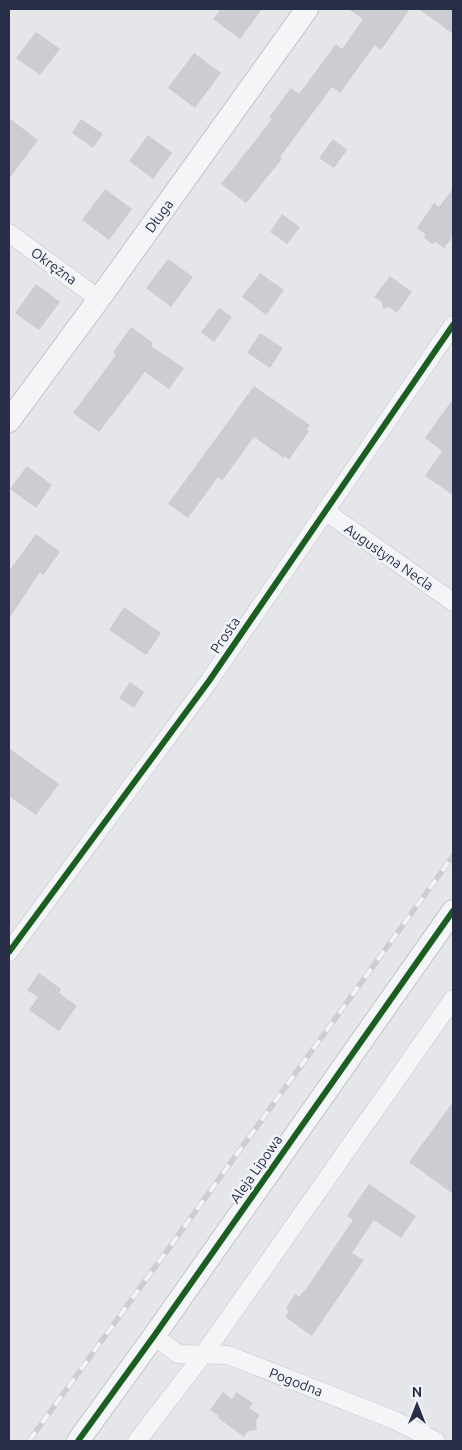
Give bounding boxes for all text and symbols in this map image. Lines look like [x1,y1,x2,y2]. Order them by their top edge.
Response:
street label: Długa [142,196,176,236]
street label: Okrężna [28,244,80,288]
street label: Augustyna Necla [341,520,437,594]
street label: Prosta [207,614,243,656]
street label: Aleja Lipowa [227,1132,285,1206]
street label: Pogodna [267,1364,325,1400]
north arrow [392,1380,442,1430]
text: N [412,1384,422,1400]

